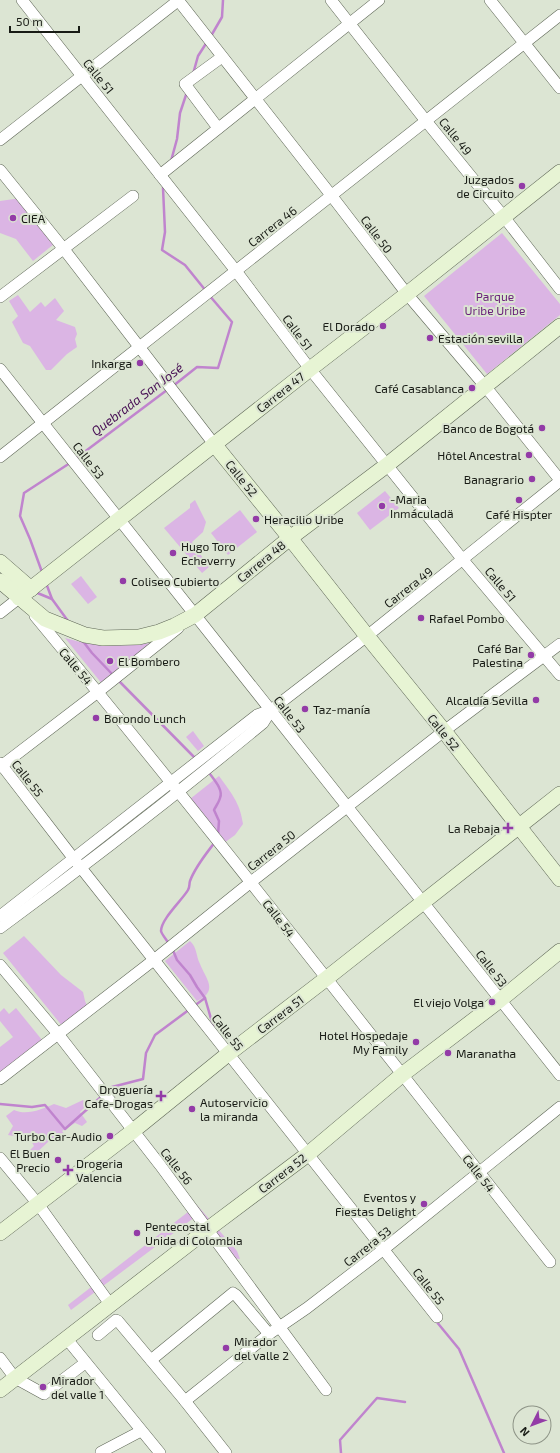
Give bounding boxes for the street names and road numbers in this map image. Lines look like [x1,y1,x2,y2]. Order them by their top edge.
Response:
street label: Calle 51 [81,56,117,96]
street label: Calle 49 [437,115,475,158]
street label: Carrera 46 [245,203,299,249]
street label: Calle 50 [358,212,396,256]
street label: Calle 51 [280,311,316,353]
street label: Carrera 47 [253,369,307,415]
street label: Calle 53 [70,439,108,481]
street label: Calle 52 [223,457,261,499]
street label: Carrera 48 [234,537,288,585]
street label: Carrera 49 [381,564,435,610]
street label: Calle 51 [482,564,520,604]
street label: Calle 54 [57,645,95,687]
street label: Calle 53 [271,693,309,735]
street label: Calle 52 [425,711,463,753]
street label: Calle 55 [9,757,47,799]
street label: Carrera 50 [244,827,298,873]
street label: Calle 54 [260,897,298,939]
street label: Calle 53 [473,947,511,989]
street label: Carrera 51 [254,992,306,1036]
street label: Calle 55 [209,1011,247,1053]
street label: Calle 56 [158,1145,196,1187]
street label: Carrera 52 [255,1150,309,1196]
street label: Calle 54 [460,1152,498,1194]
street label: Carrera 53 [340,1223,394,1269]
street label: Calle 55 [410,1265,448,1307]

